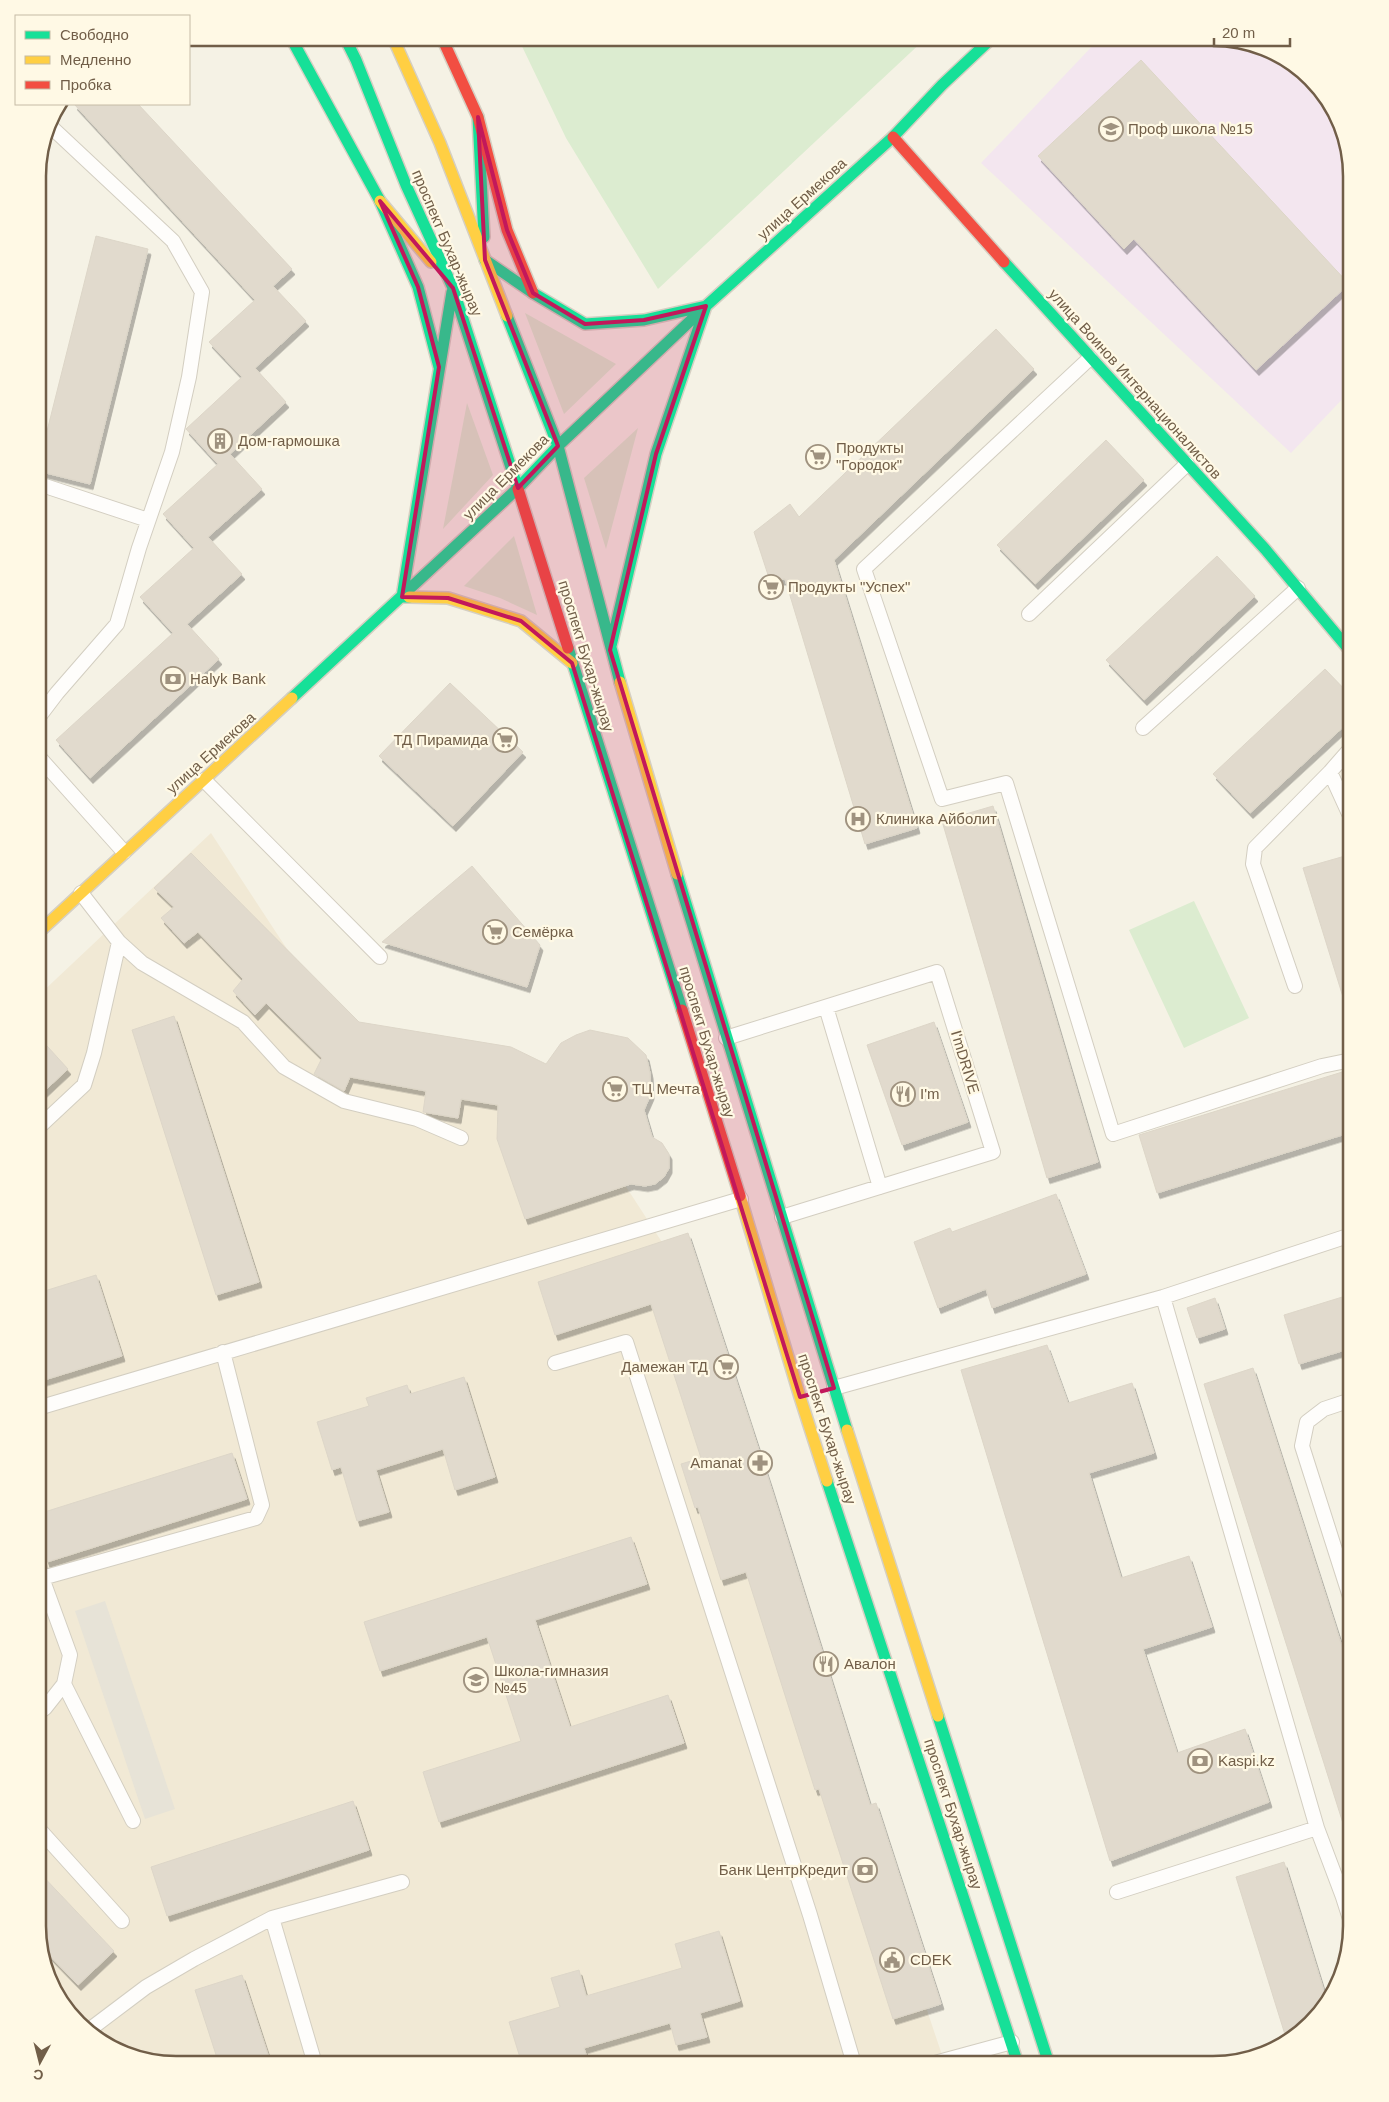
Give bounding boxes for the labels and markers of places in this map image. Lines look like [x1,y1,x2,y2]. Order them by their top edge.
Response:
school or university icon: Проф школа №15 [1098,116,1124,142]
place label: Проф школа №15 [1128,120,1253,137]
building icon: Дом-гармошка [207,428,233,454]
place label: Дом-гармошка [238,432,340,449]
place label: Продукты "Городок" [836,439,904,473]
supermarket icon: Продукты "Городок" [805,444,831,470]
supermarket icon: Продукты "Успех" [758,574,784,600]
place label: Продукты "Успех" [788,578,910,595]
bank icon: Halyk Bank [160,666,186,692]
place label: Halyk Bank [190,670,266,687]
supermarket icon: ТД Пирамида [492,727,518,753]
place label: ТД Пирамида [393,731,489,748]
hospital icon: Клиника Айболит [845,806,871,832]
place label: Клиника Айболит [876,810,997,827]
supermarket icon: Семёрка [482,919,508,945]
place label: Семёрка [512,923,574,940]
supermarket icon: ТЦ Мечта [602,1076,628,1102]
place label: ТЦ Мечта [632,1080,700,1097]
restaurant icon: I'm [890,1081,916,1107]
place label: I'm [920,1085,940,1102]
supermarket icon: Дамежан ТД [713,1354,739,1380]
place label: Дамежан ТД [621,1358,708,1375]
pharmacy icon: Amanat [747,1450,773,1476]
place label: Amanat [690,1454,743,1471]
restaurant icon: Авалон [813,1651,839,1677]
place label: Авалон [844,1655,896,1672]
place label: Школа-гимназия №45 [494,1662,609,1696]
school or university icon: Школа-гимназия №45 [463,1667,489,1693]
bank icon: Kaspi.kz [1187,1748,1213,1774]
place label: Kaspi.kz [1218,1752,1275,1769]
bank icon: Банк ЦентрКредит [852,1857,878,1883]
place label: Банк ЦентрКредит [719,1861,848,1878]
public building icon: CDEK [879,1947,905,1973]
place label: CDEK [910,1951,952,1968]

